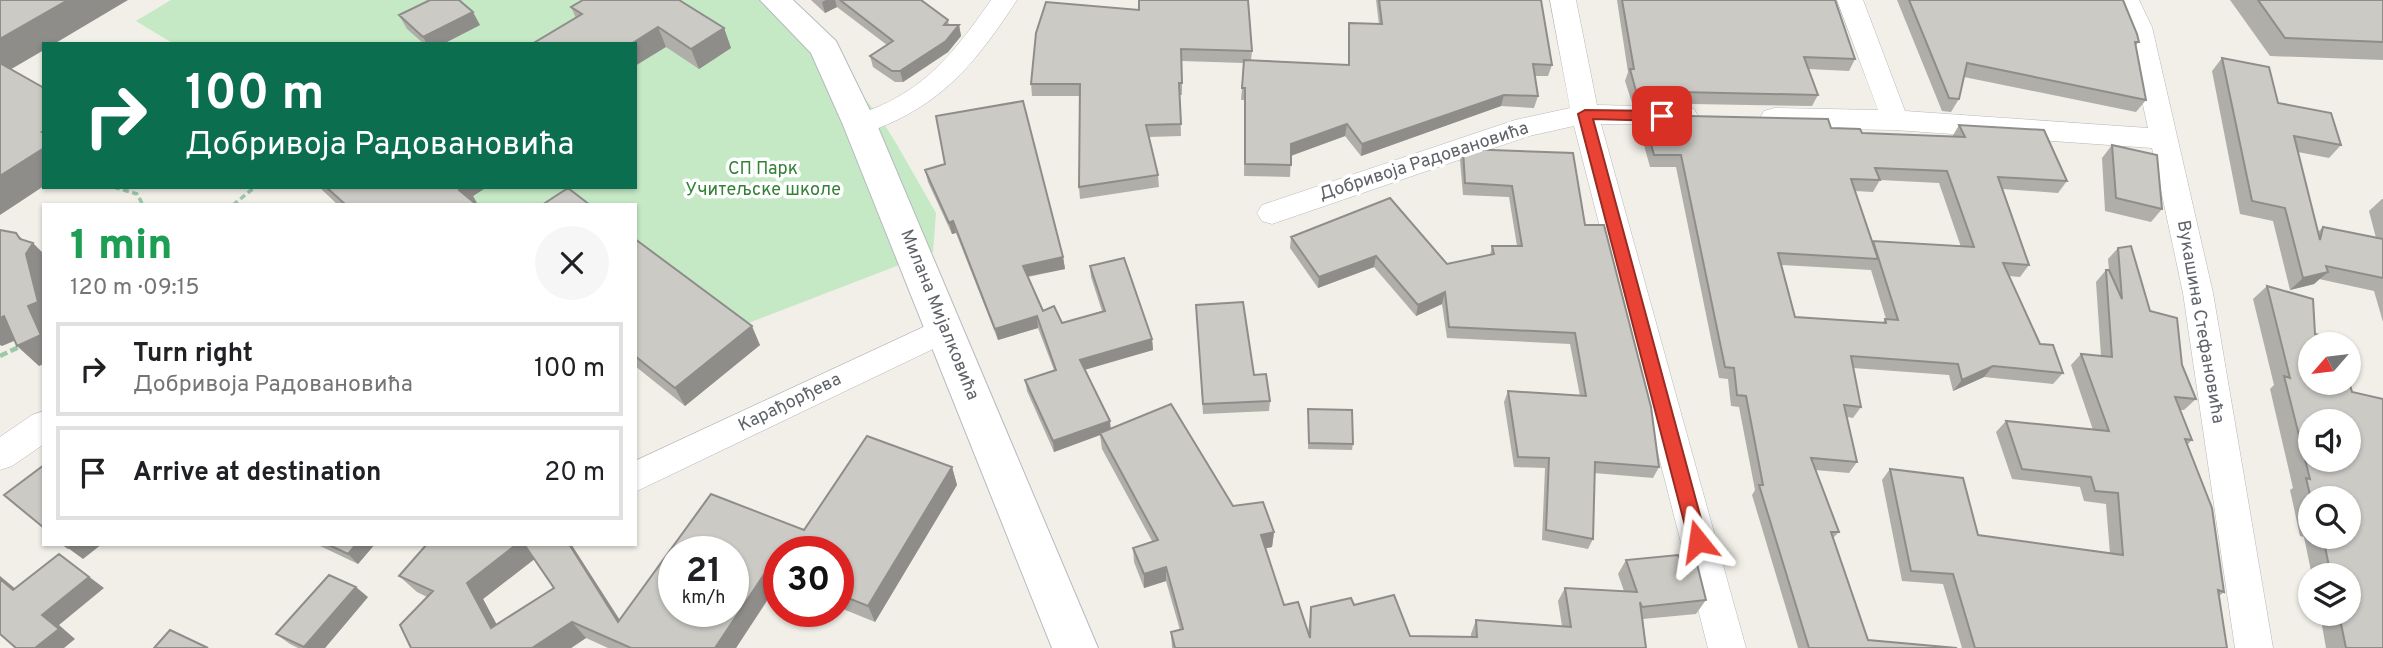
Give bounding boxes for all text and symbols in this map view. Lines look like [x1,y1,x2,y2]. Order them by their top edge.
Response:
text: 100 m [185,65,324,127]
icon: right [70,70,161,161]
pin [1632,86,1692,146]
icon: arrive [1643,97,1681,135]
street label: Добривоја Радовановића [1316,117,1532,207]
text: Добривоја Радовановића [185,126,574,166]
park label: СП Парк Учитељске школе [685,158,841,202]
street label: Вукашина Стефановића [2171,219,2229,425]
text: 1 min [70,221,173,274]
button: close [535,226,609,300]
street label: Милана Мијалковића [894,226,984,404]
text: 120 m · 09:15 [70,274,200,303]
north arrow [2298,332,2361,396]
map controls [2298,332,2361,626]
text: Turn right [133,338,253,371]
icon: right [74,350,112,388]
text: 100 m [534,353,605,386]
street label: Карађорђева [735,368,845,438]
text: Добривоја Радовановића [133,371,413,400]
button: sound [2298,409,2361,472]
icon: arrive [74,454,112,492]
text: Arrive at destination [133,457,381,490]
text: 20 m [544,457,605,490]
button: search [2298,486,2361,549]
position arrow [1661,504,1735,578]
speed limit sign: 30 [763,536,854,627]
text: 21 [686,550,721,594]
button: layers [2298,563,2361,626]
text: km/h [682,587,725,610]

